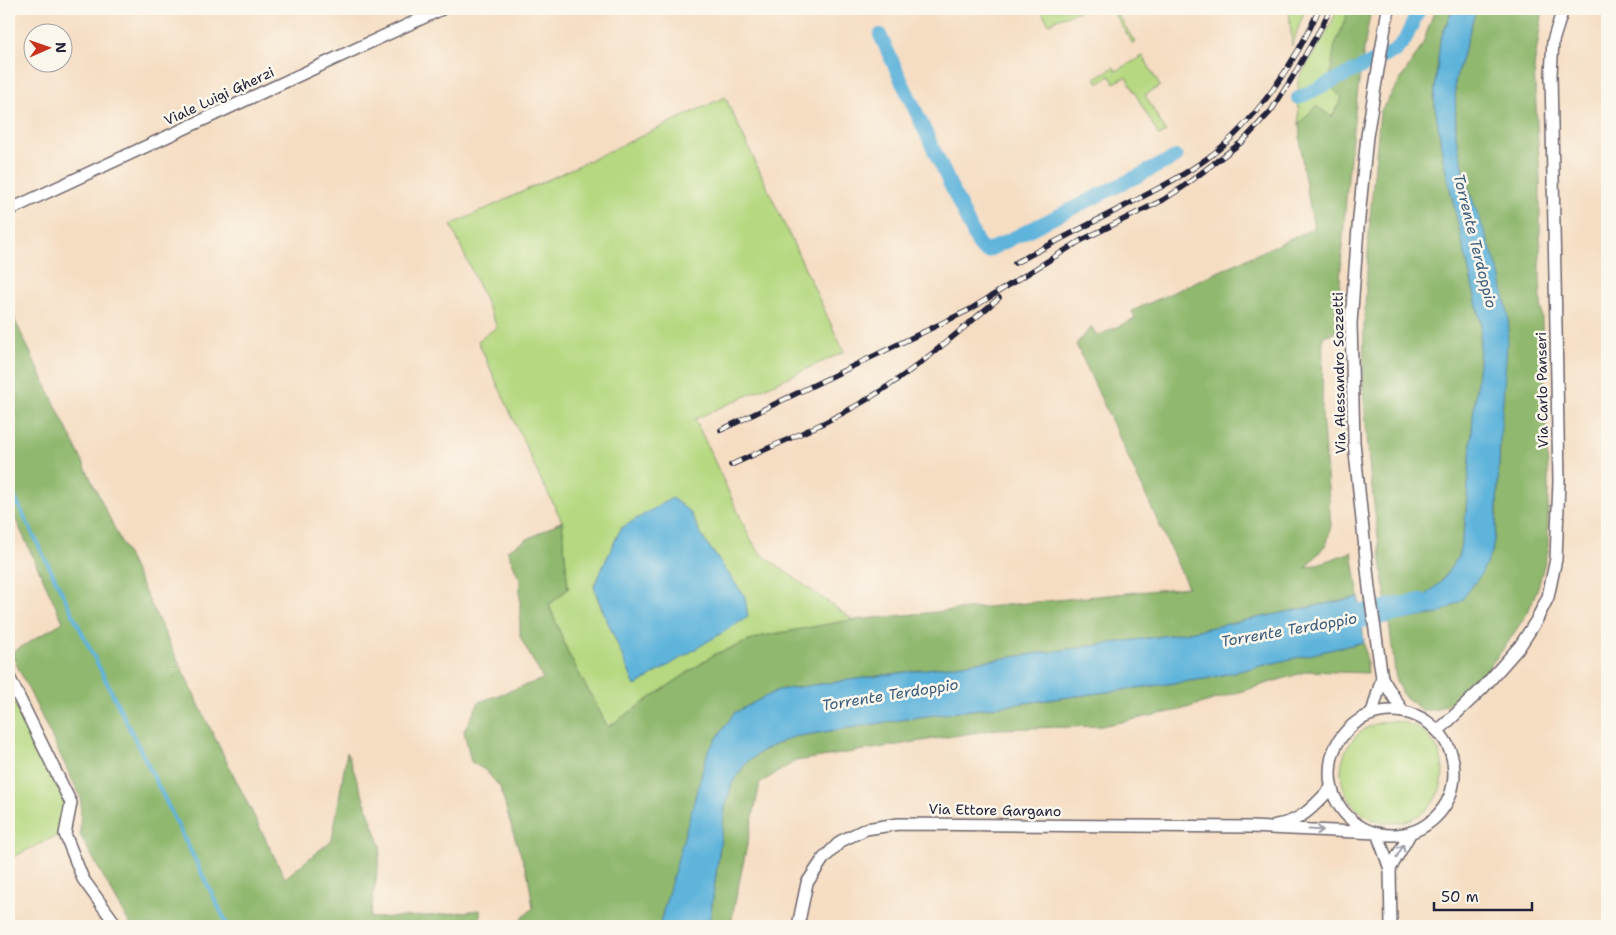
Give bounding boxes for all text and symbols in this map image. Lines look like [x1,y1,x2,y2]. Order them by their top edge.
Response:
north arrow [22,22,72,72]
text: N [52,42,70,53]
street label: Viale Luigi Gherzi [161,63,277,129]
water label: Torrente Terdoppio [1449,172,1501,310]
street label: Via Alessandro Sozzetti [1329,292,1349,454]
street label: Via Carlo Panseri [1532,332,1552,448]
water label: Torrente Terdoppio [1219,608,1359,652]
water label: Torrente Terdoppio [820,674,960,716]
street label: Via Ettore Gargano [928,800,1062,820]
one-way arrow [1308,826,1324,835]
one-way arrow [1396,844,1406,858]
scale bar [1434,880,1531,912]
text: 50 m [1441,887,1479,907]

